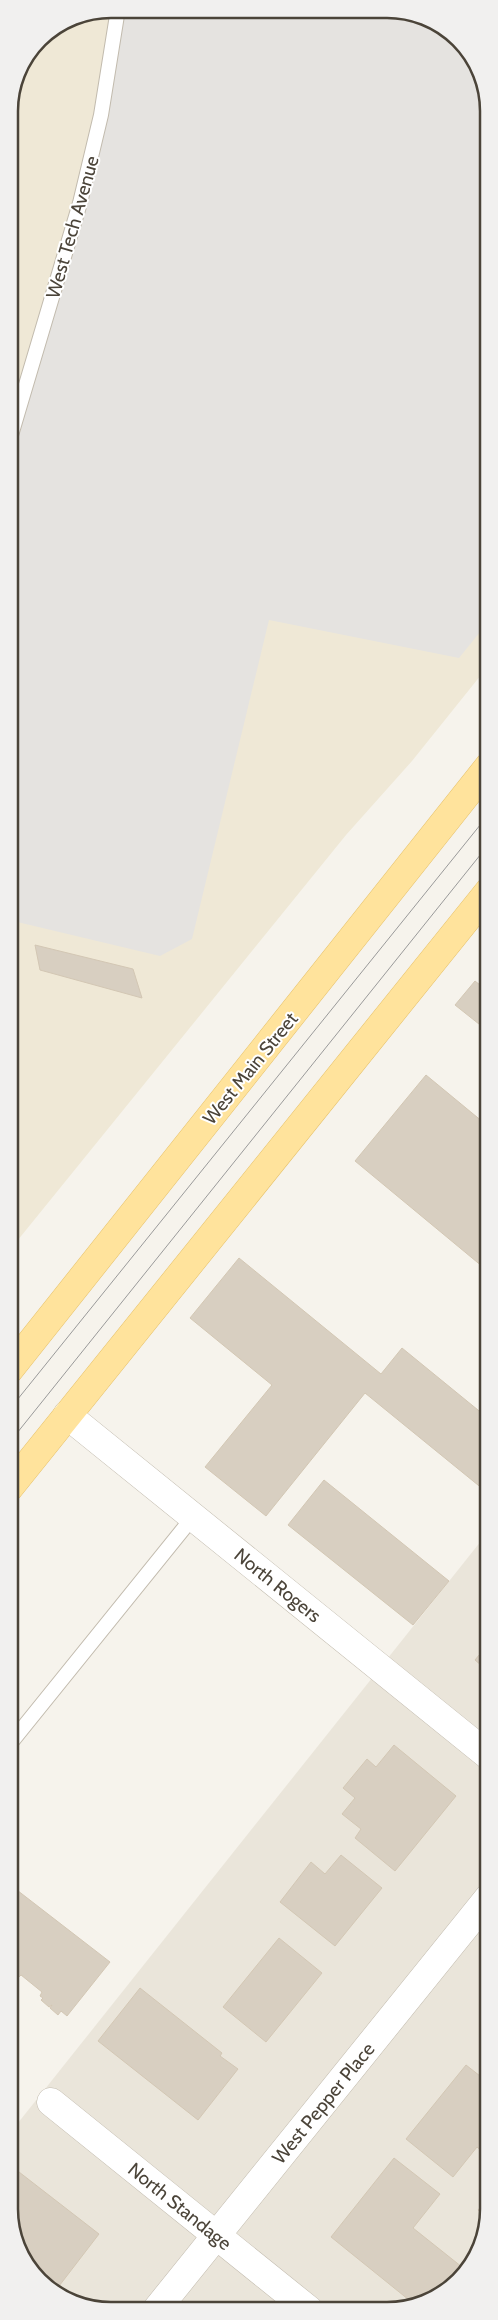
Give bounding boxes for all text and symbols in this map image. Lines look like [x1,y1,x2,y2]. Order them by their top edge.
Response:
street label: West Tech Avenue [41,153,104,301]
street label: West Main Street [198,1007,303,1129]
street label: North Rogers [230,1543,326,1627]
street label: West Pepper Place [267,2038,380,2169]
street label: North Standage [123,2158,236,2255]

